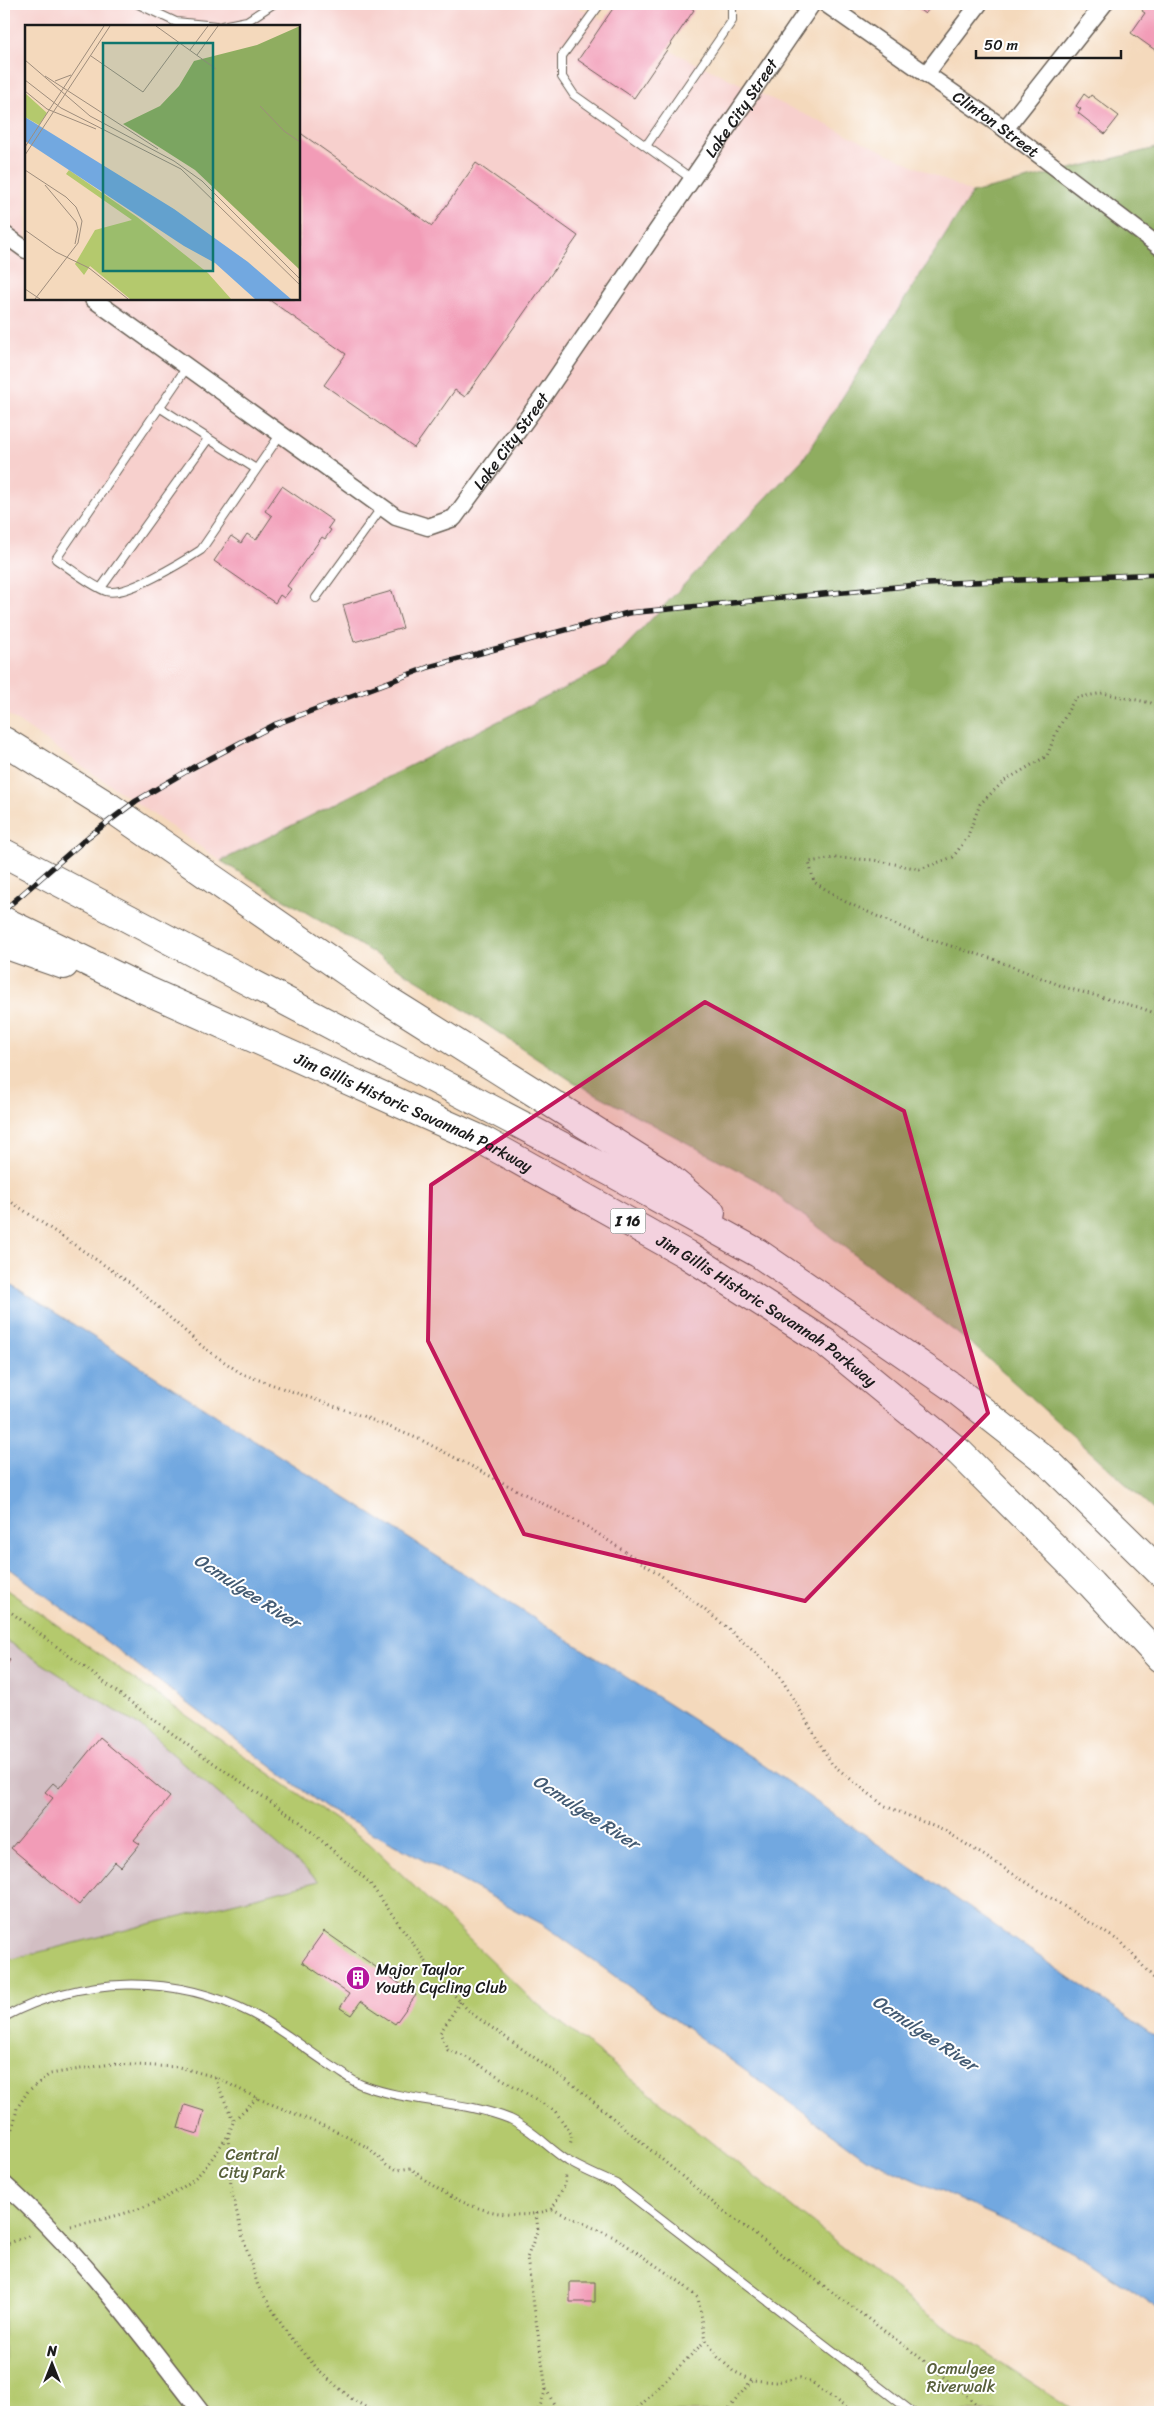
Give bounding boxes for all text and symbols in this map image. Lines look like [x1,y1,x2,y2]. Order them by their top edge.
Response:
inset map [25,25,300,300]
scale bar [976,28,1122,60]
text: 50 m [984,32,1019,58]
street label: Lake City Street [696,52,786,163]
street label: Clinton Street [947,82,1046,165]
street label: Lake City Street [465,385,557,496]
street label: Jim Gillis Historic Savannah Parkway [289,1043,539,1180]
road number: I 16 [610,1208,646,1234]
street label: Jim Gillis Historic Savannah Parkway [650,1225,884,1394]
water label: Ocmulgee River [187,1544,310,1640]
water label: Ocmulgee River [526,1765,649,1861]
place label: Major Taylor Youth Cycling Club [376,1955,508,2002]
building icon: Major Taylor Youth Cycling Club [345,1965,371,1991]
water label: Ocmulgee River [866,1986,987,2082]
park label: Central City Park [219,2140,286,2187]
north arrow [28,2338,78,2388]
text: N [46,2339,57,2364]
park label: Ocmulgee Riverwalk [927,2354,996,2401]

